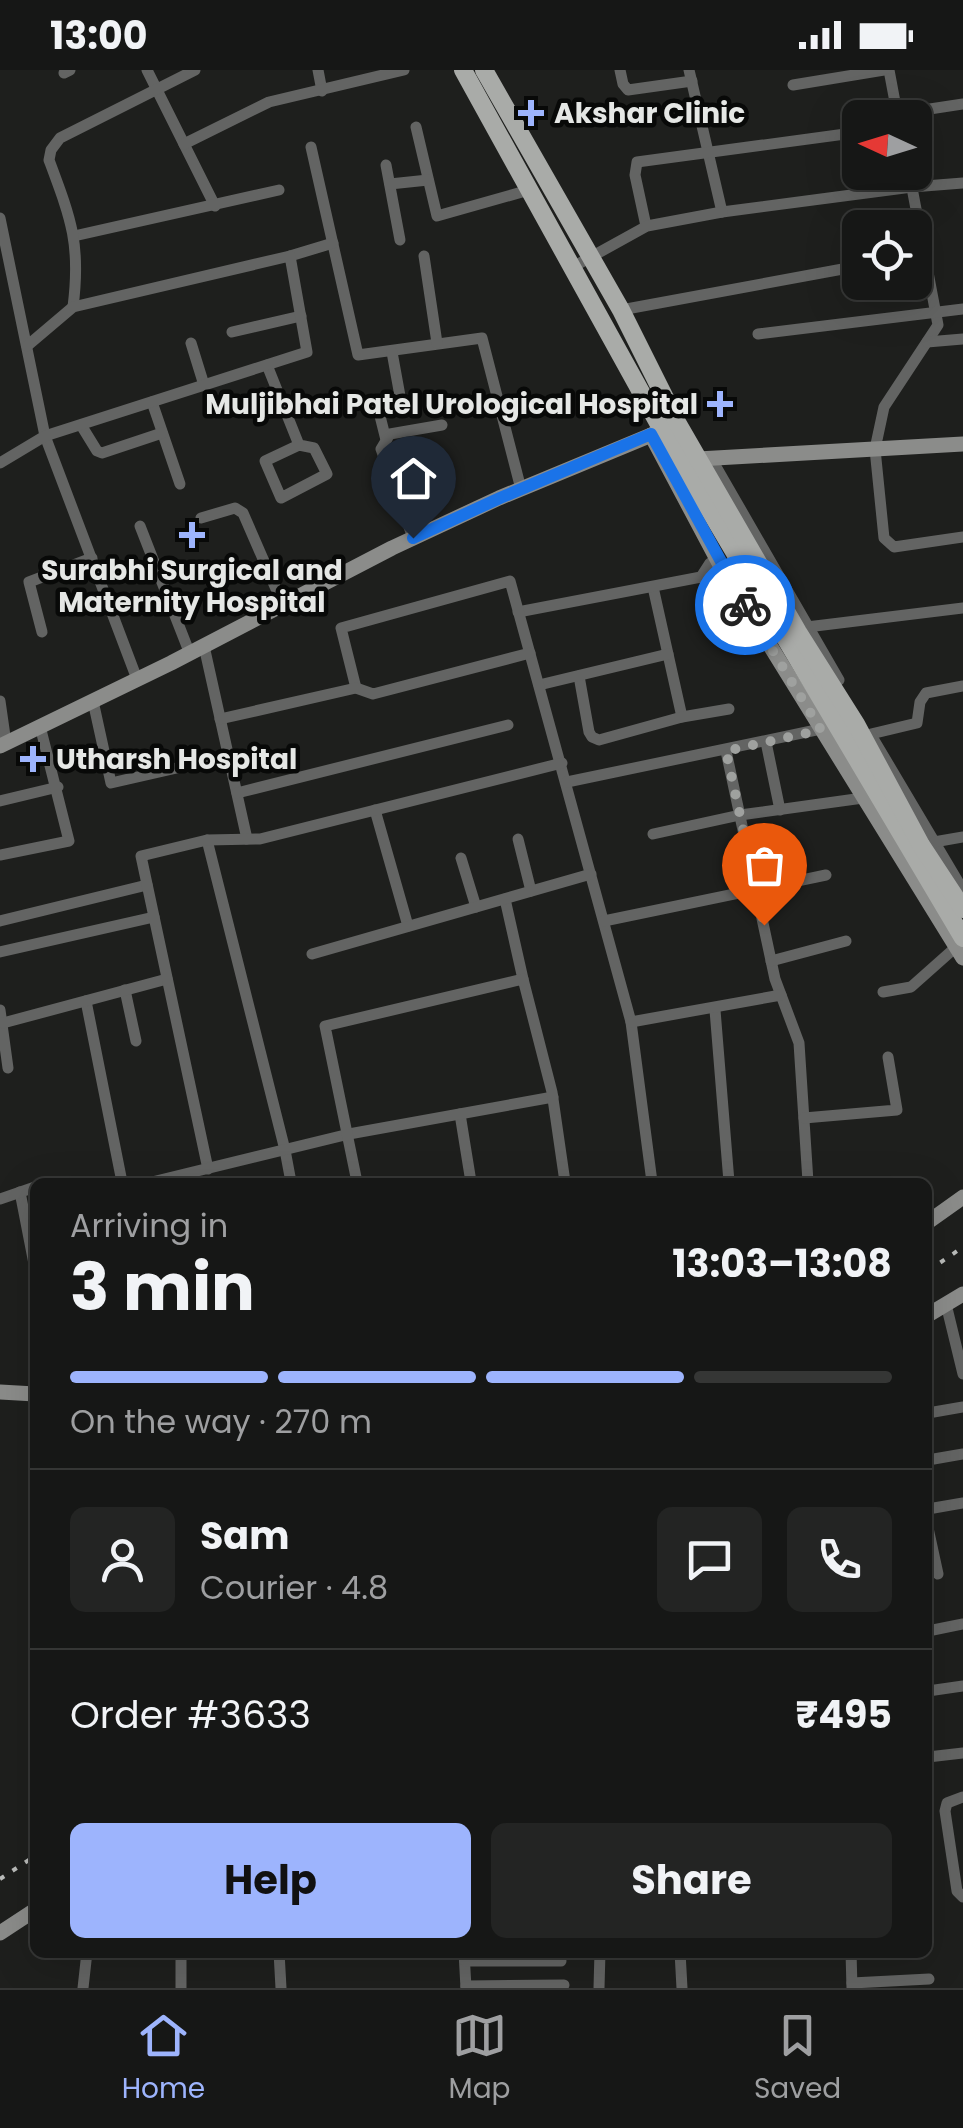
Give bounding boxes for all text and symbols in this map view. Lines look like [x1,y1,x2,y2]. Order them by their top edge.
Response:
text: 13:00 [50,9,148,62]
place label: Akshar Clinic [554,94,745,133]
marker: Akshar Clinic [518,100,544,126]
north arrow [842,100,932,190]
map controls [842,100,932,300]
button: locate [842,210,932,300]
place label: Muljibhai Patel Urological Hospital [205,385,698,424]
marker: Muljibhai Patel Urological Hospital [707,391,733,417]
pin [371,436,456,539]
icon: home [386,451,441,506]
marker: Surabhi Surgical and Maternity Hospital [179,522,205,548]
place label: Surabhi Surgical and Maternity Hospital [41,551,343,622]
courier [695,555,795,655]
icon: bike [718,578,773,633]
place label: Utharsh Hospital [56,740,297,779]
marker: Utharsh Hospital [20,746,46,772]
pin [722,823,807,926]
icon: bag [737,838,792,893]
text: Arriving in [70,1203,228,1248]
text: 13:03–13:08 [672,1237,892,1290]
text: 3 min [70,1242,255,1333]
text: On the way · 270 m [70,1399,372,1444]
button: person [70,1507,175,1612]
button: chat [657,1507,762,1612]
button: phone [787,1507,892,1612]
text: Sam [200,1509,289,1562]
text: Courier · 4.8 [200,1565,388,1610]
text: Order #3633 [70,1688,311,1741]
text: ₹495 [795,1688,892,1741]
button: Help [70,1823,471,1938]
button: Share [491,1823,892,1938]
tab: Home [122,2008,205,2110]
tab: Map [449,2008,511,2110]
tab: Saved [754,2008,841,2110]

